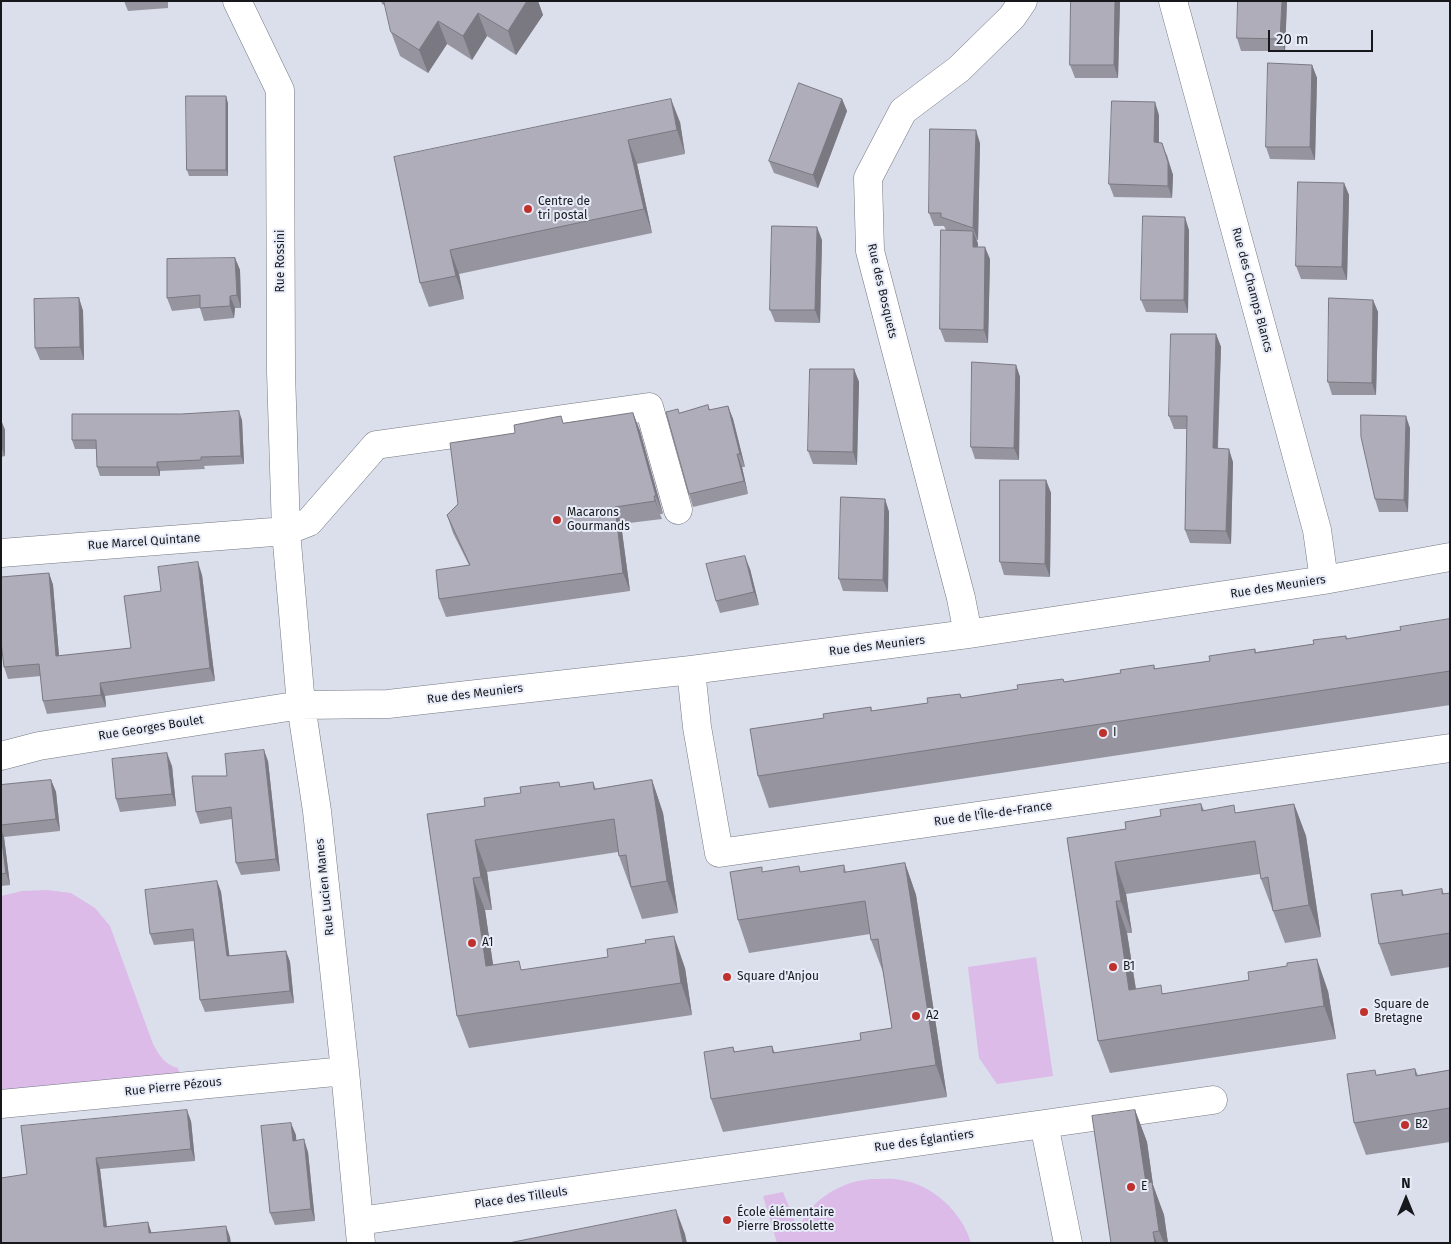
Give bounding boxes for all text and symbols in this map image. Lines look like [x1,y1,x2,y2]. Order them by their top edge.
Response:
scale bar [1271,20,1376,52]
text: 20 m [1276,30,1309,48]
place label: Centre de tri postal [538,195,590,223]
marker: Centre de tri postal [522,203,534,215]
street label: Rue des Champs Blancs [1228,226,1276,354]
street label: Rue Rossini [274,230,288,292]
street label: Rue des Bosquets [864,242,900,340]
place label: Macarons Gourmands [567,506,630,534]
marker: Macarons Gourmands [551,514,563,526]
street label: Rue Marcel Quintane [87,531,201,553]
street label: Rue des Meuniers [1229,572,1327,602]
street label: Rue des Meuniers [828,633,926,659]
street label: Rue des Meuniers [426,681,524,707]
street label: Rue Georges Boulet [97,713,205,743]
place label: I [1113,726,1117,740]
marker: I [1097,727,1109,739]
street label: Rue de l'Île-de-France [933,799,1053,829]
street label: Rue Lucien Manes [313,838,337,936]
place label: A1 [482,936,493,950]
marker: A1 [466,937,478,949]
place label: B1 [1123,960,1135,974]
marker: B1 [1107,961,1119,973]
place label: Square d'Anjou [737,970,819,984]
marker: Square d'Anjou [721,971,733,983]
place label: Square de Bretagne [1374,998,1429,1026]
marker: Square de Bretagne [1358,1006,1370,1018]
place label: A2 [926,1009,939,1023]
marker: A2 [910,1010,922,1022]
street label: Rue Pierre Pézous [124,1075,222,1099]
place label: B2 [1415,1118,1428,1132]
marker: B2 [1399,1119,1411,1131]
street label: Rue des Églantiers [873,1127,975,1155]
north arrow [1381,1174,1431,1224]
text: N [1401,1175,1411,1192]
place label: E [1141,1180,1147,1194]
marker: E [1125,1181,1137,1193]
street label: Place des Tilleuls [474,1184,568,1212]
place label: École élémentaire Pierre Brossolette [737,1206,834,1234]
marker: École élémentaire Pierre Brossolette [721,1214,733,1226]

